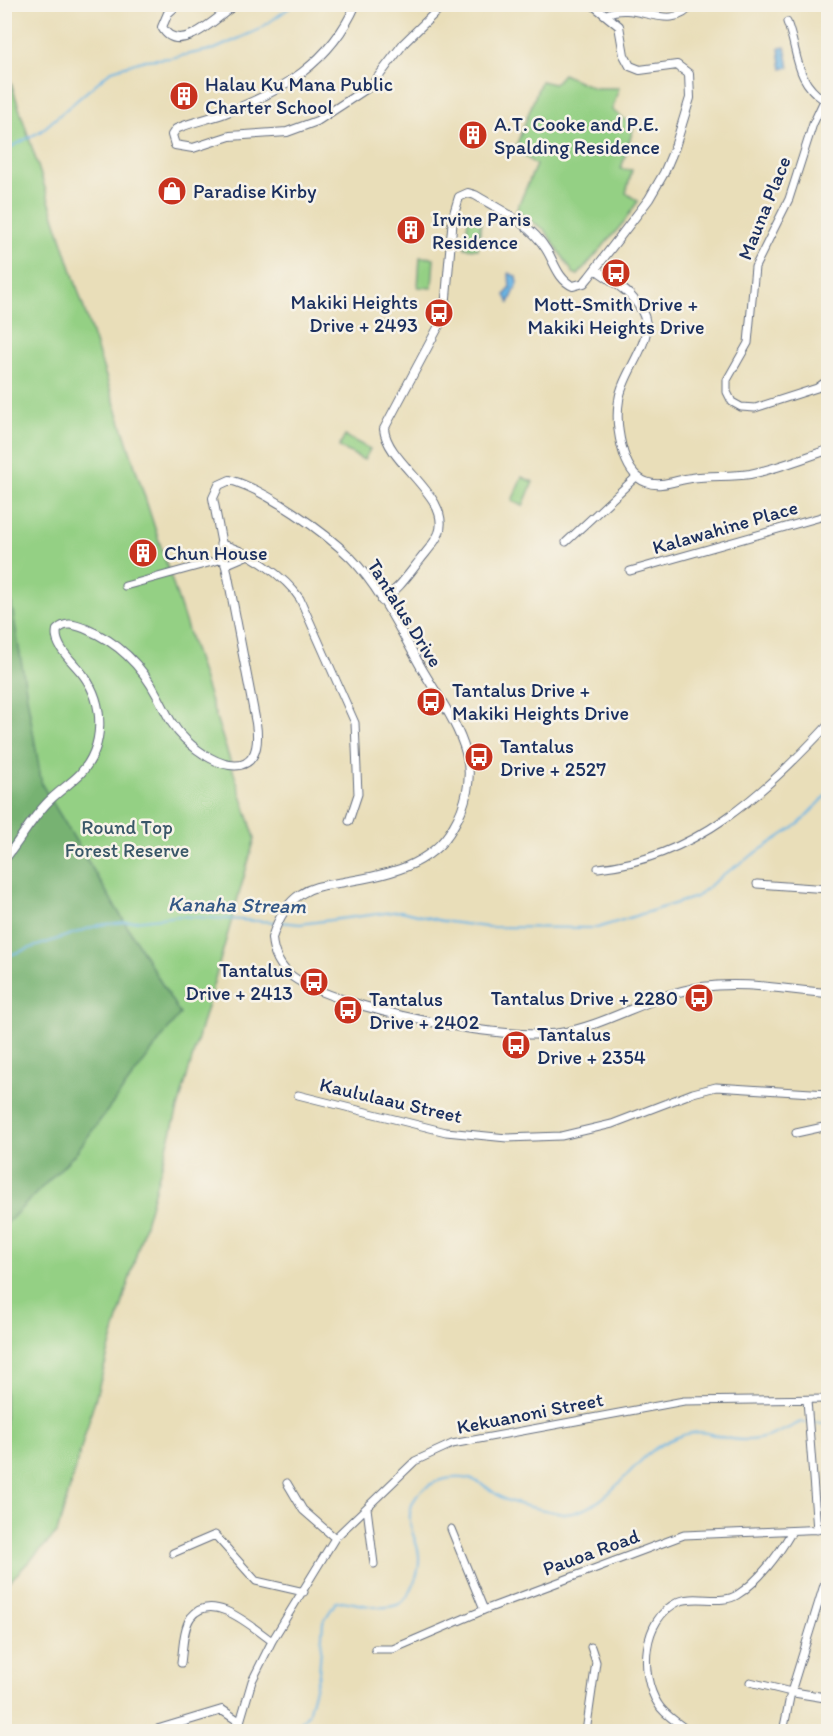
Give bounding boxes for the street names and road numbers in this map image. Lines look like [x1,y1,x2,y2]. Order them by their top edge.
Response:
street label: Mauna Place [732,153,796,263]
street label: Kalawahine Place [650,495,800,559]
street label: Tantalus Drive [362,554,448,672]
street label: Kaululaau Street [317,1072,465,1128]
street label: Kekuanoni Street [455,1387,605,1439]
street label: Pauoa Road [539,1523,643,1581]

